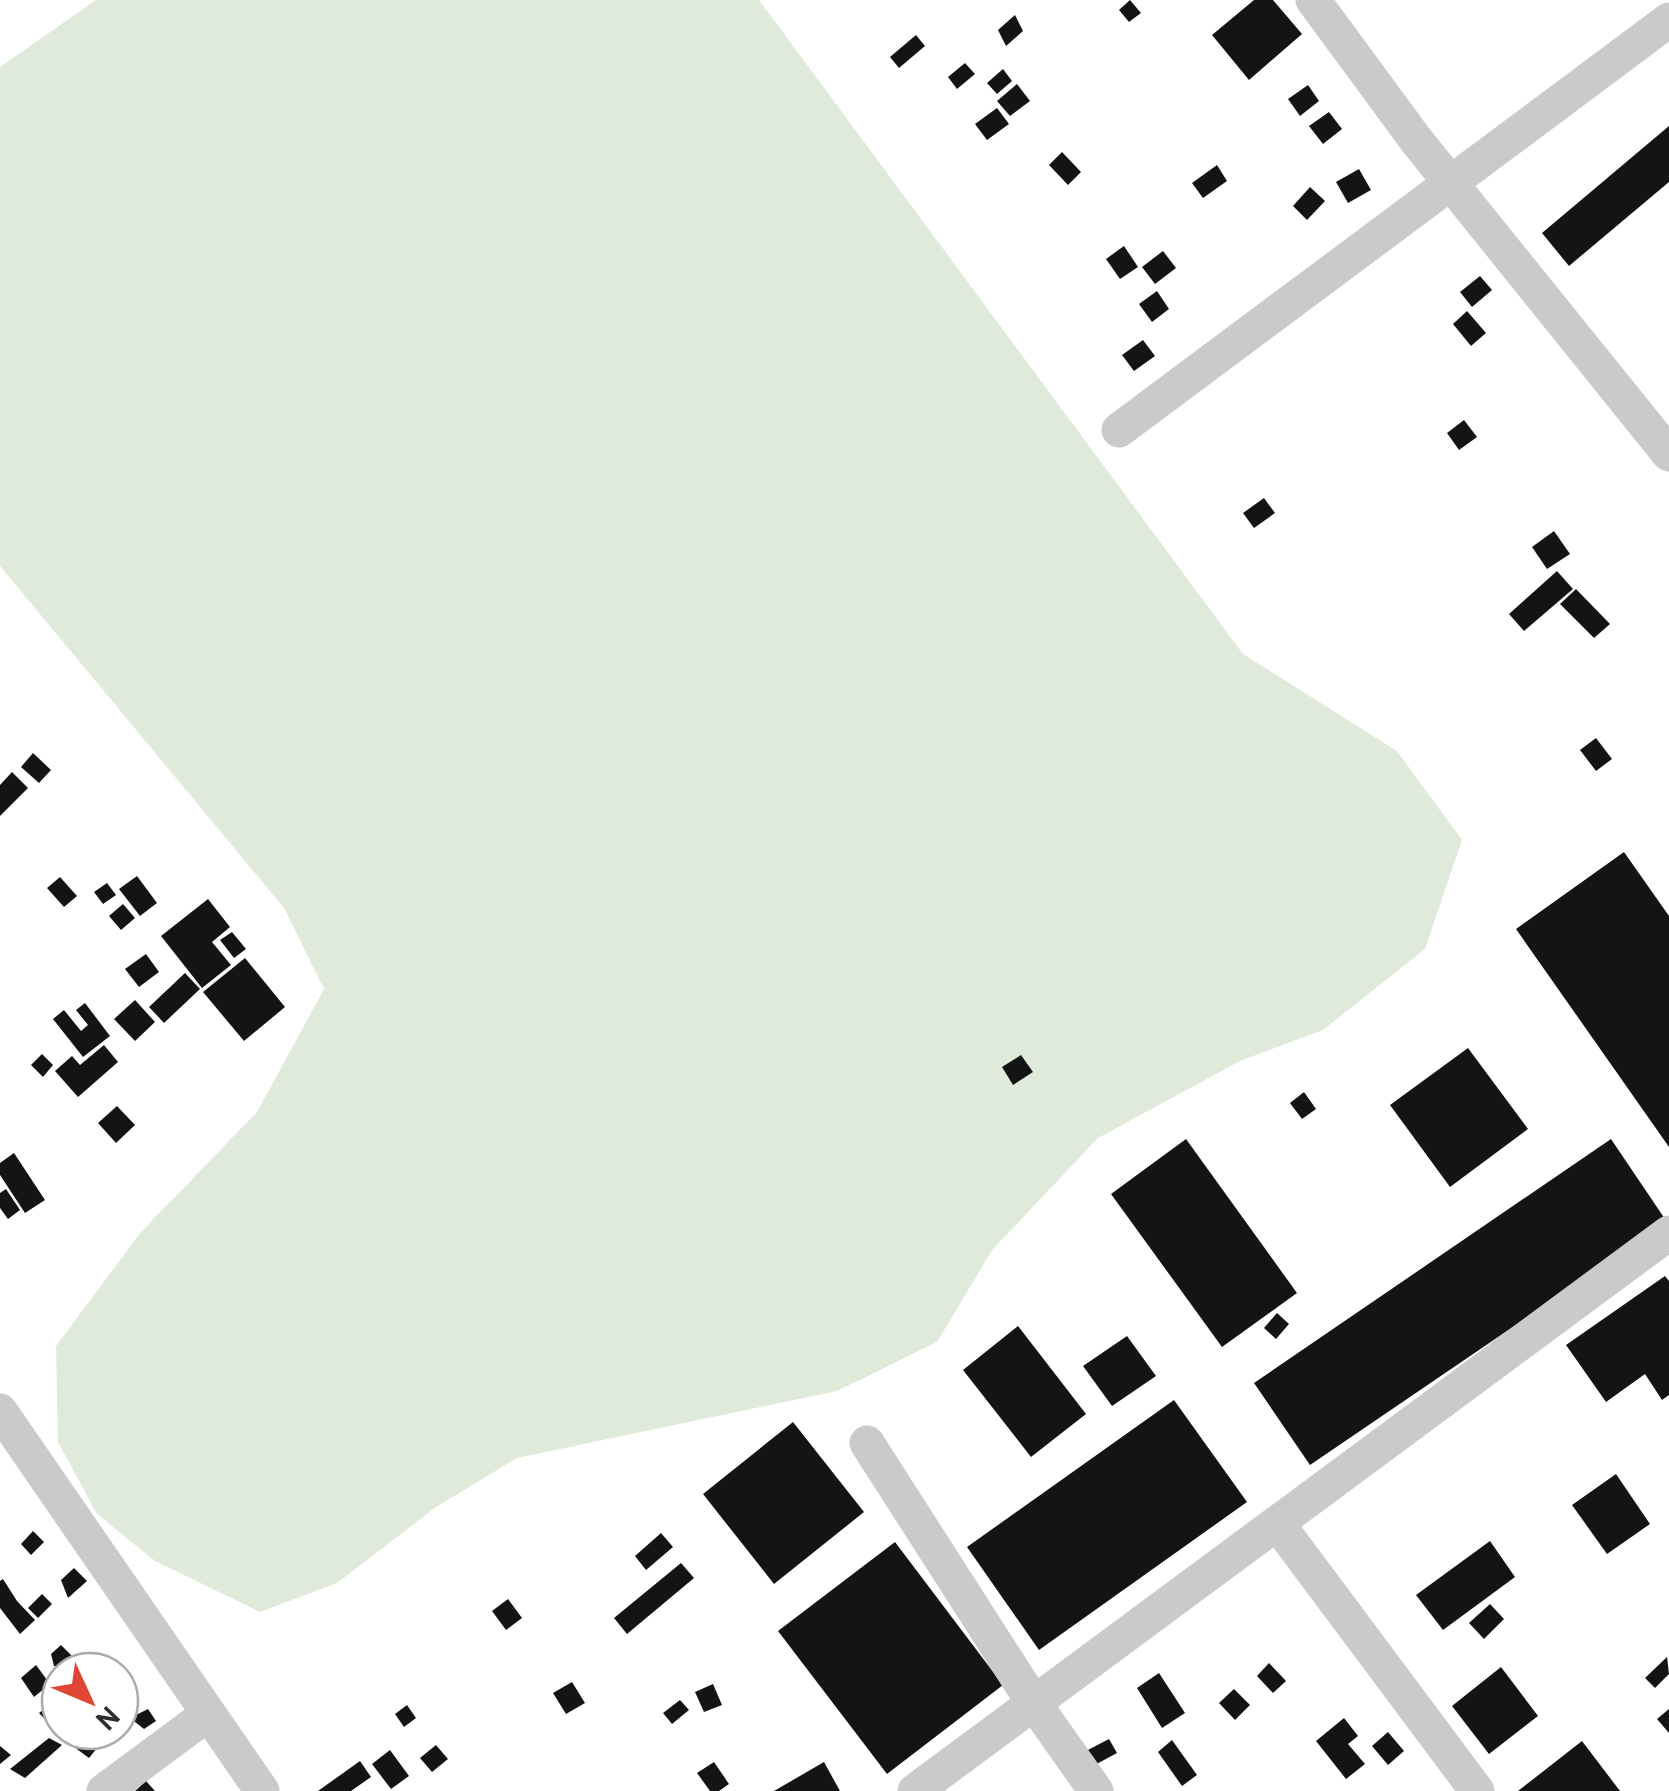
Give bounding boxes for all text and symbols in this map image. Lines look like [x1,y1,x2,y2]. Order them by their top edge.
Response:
north arrow [40,1651,140,1751]
text: N [86,1697,126,1736]

